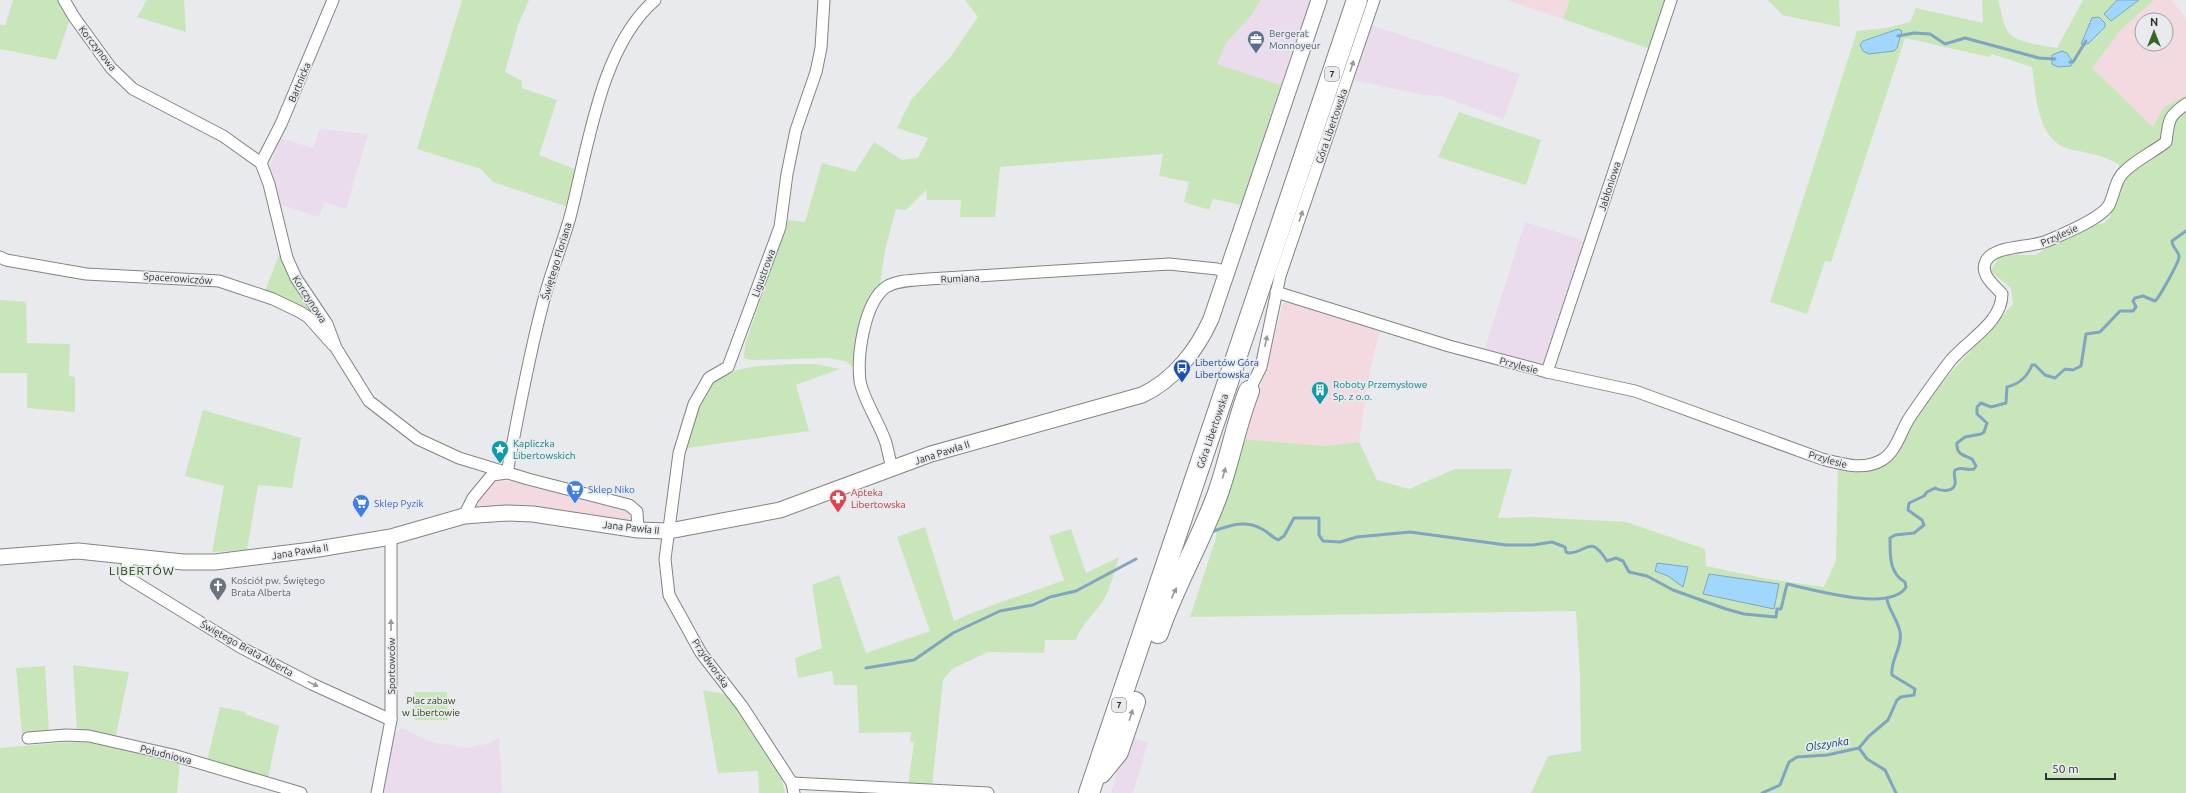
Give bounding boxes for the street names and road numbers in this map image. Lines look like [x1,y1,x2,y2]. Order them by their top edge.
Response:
street label: Korczynowa [77,24,119,73]
street label: Bartnicka [286,61,313,104]
road number: 7 [1325,67,1339,81]
street label: Góra Libertowska [1314,87,1349,165]
street label: Jabłoniowa [1596,160,1623,212]
street label: Świętego Floriana [539,221,573,301]
street label: Przylesie [2039,222,2080,249]
street label: Ligustrowa [750,248,777,298]
street label: Spacerowiczów [143,271,213,286]
street label: Rumiana [940,272,980,285]
street label: Korczynowa [290,274,329,325]
street label: Przylesie [1498,355,1539,376]
street label: Góra Libertowska [1195,392,1230,470]
street label: Jana Pawła II [913,438,971,467]
street label: Przylesie [1807,449,1848,470]
street label: Jana Pawła II [602,519,660,536]
street label: Jana Pawła II [271,542,329,561]
street label: Świętego Brata Alberta [199,617,295,679]
street label: Przydworska [690,637,731,690]
street label: Sportowców [386,638,397,694]
road number: 7 [1112,698,1126,712]
street label: Południowa [139,743,193,766]

